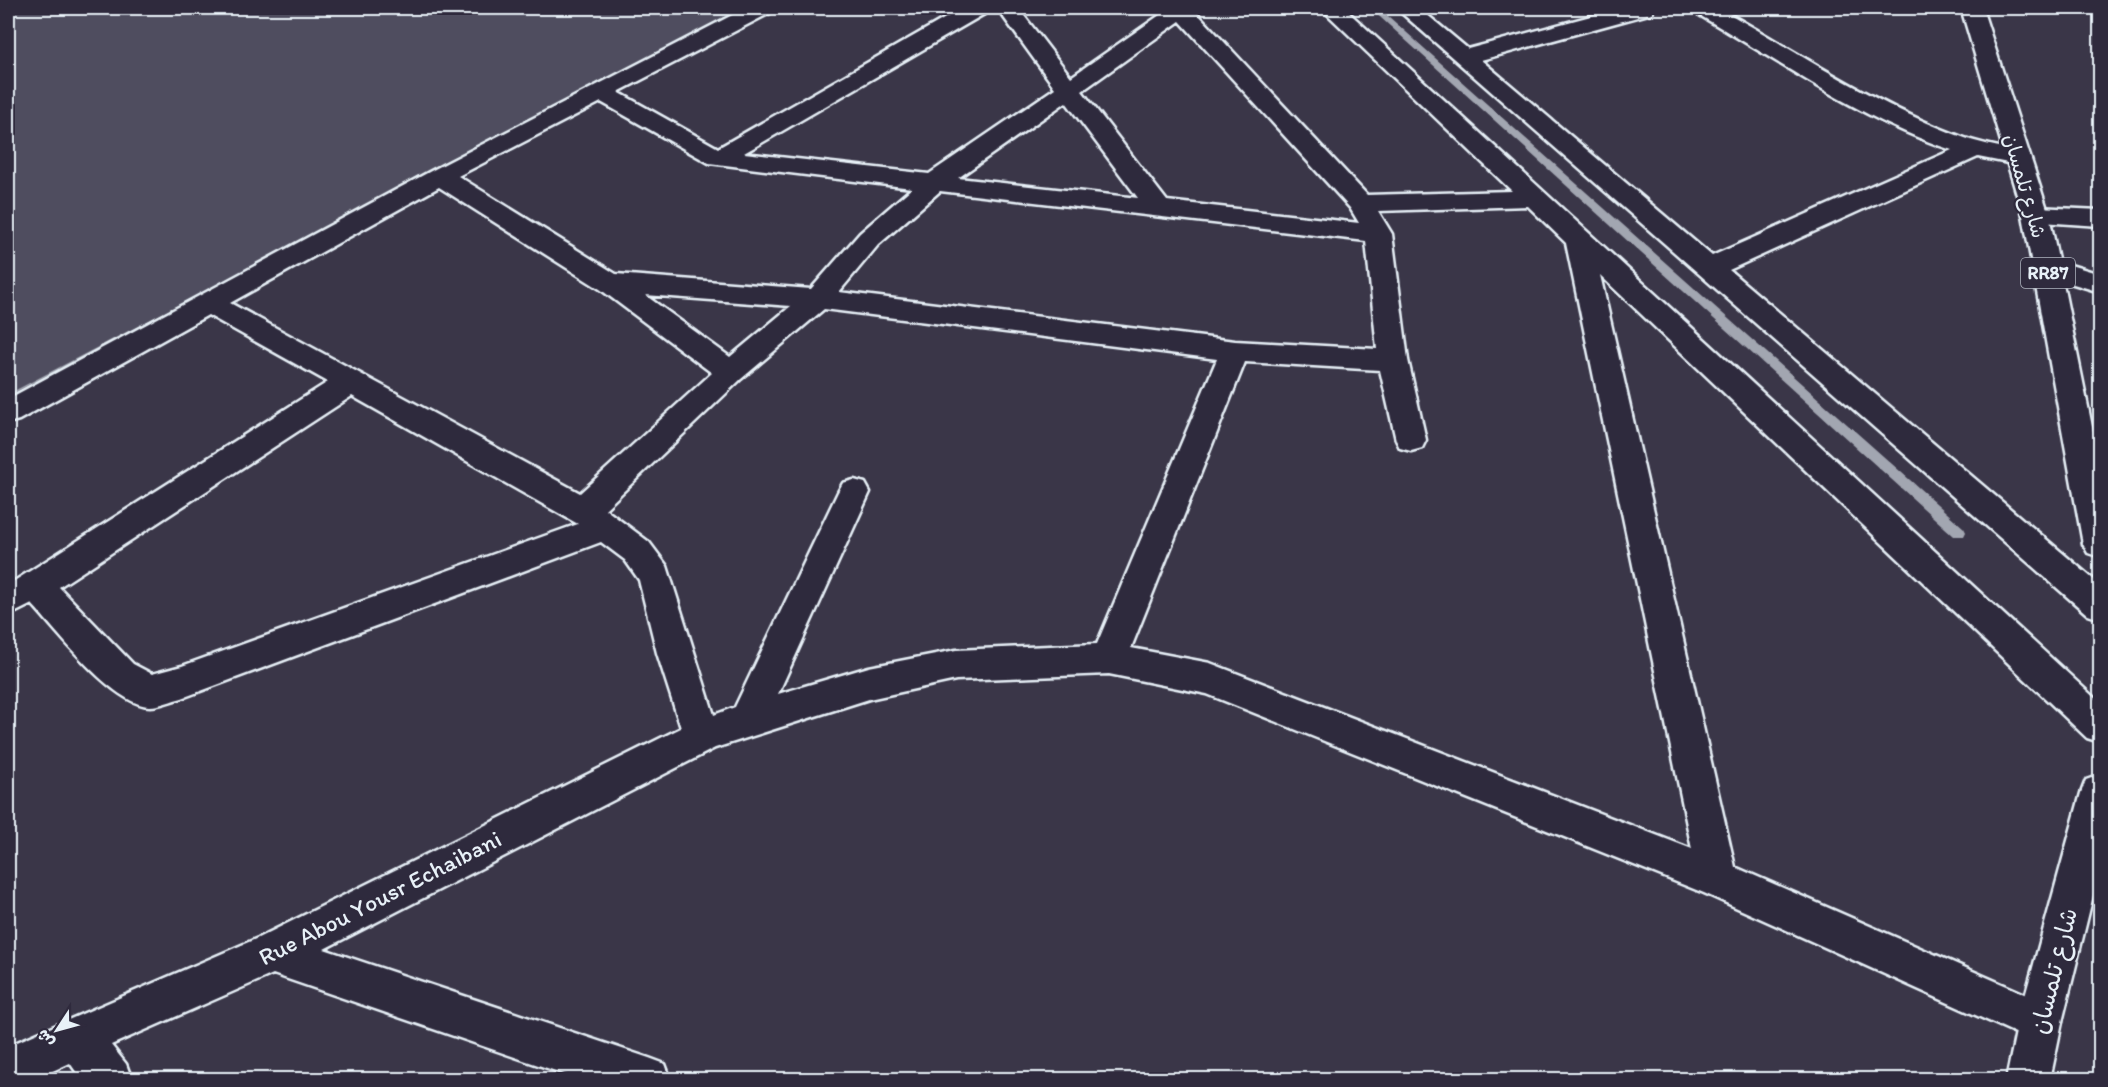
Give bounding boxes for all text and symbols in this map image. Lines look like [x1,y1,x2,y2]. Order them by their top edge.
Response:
street label: شارع تلمسان [1997,131,2051,241]
road number: RR87 [2021,258,2075,288]
street label: Rue Abou Yousr Echaibani [254,824,506,971]
street label: شارع تلمسان [2024,905,2086,1037]
north arrow [27,1000,87,1060]
text: ش [32,1026,58,1051]

